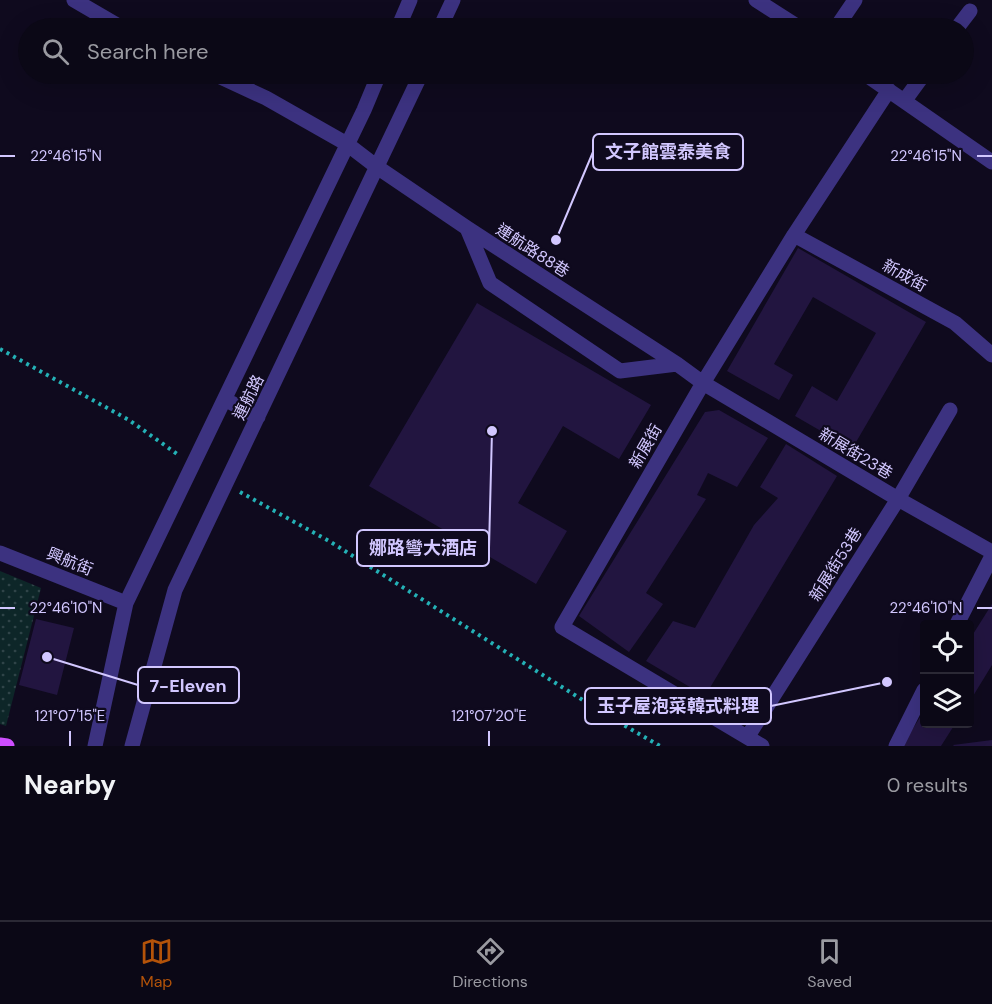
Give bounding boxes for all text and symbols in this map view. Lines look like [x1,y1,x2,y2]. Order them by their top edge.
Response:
search box [18,18,974,84]
icon: search [39,35,72,68]
text: Search here [87,37,208,66]
callout: 文子館雲泰美食 [593,134,743,170]
text: 文子館雲泰美食 [605,140,731,164]
text: 22°46'15"N [30,146,102,166]
text: 22°46'15"N [890,146,962,166]
street label: 連航路88巷 [492,219,573,282]
street label: 新成街 [879,255,931,296]
street label: 連航路 [228,371,268,423]
street label: 新展街 [624,420,667,472]
street label: 新展街23巷 [815,423,897,484]
street label: 新展街53巷 [804,523,866,605]
callout: 娜路彎大酒店 [357,530,489,566]
text: 娜路彎大酒店 [369,536,477,560]
street label: 興航街 [44,543,96,580]
text: 22°46'10"N [29,598,103,618]
text: 22°46'10"N [889,598,963,618]
map controls [920,620,974,728]
button: locate [920,620,974,674]
callout: 7-Eleven [138,667,239,703]
text: 7-Eleven [149,674,227,698]
button: layers [920,674,974,728]
callout: 玉子屋泡菜韓式料理 [585,688,771,724]
text: 玉子屋泡菜韓式料理 [597,694,759,718]
text: 121°07'15"E [35,706,105,726]
text: 121°07'20"E [451,706,527,726]
text: Nearby [24,768,116,802]
text: 0 results [887,772,968,798]
tab: Map [140,935,173,992]
tab: Directions [452,935,528,992]
tab: Saved [807,935,852,992]

